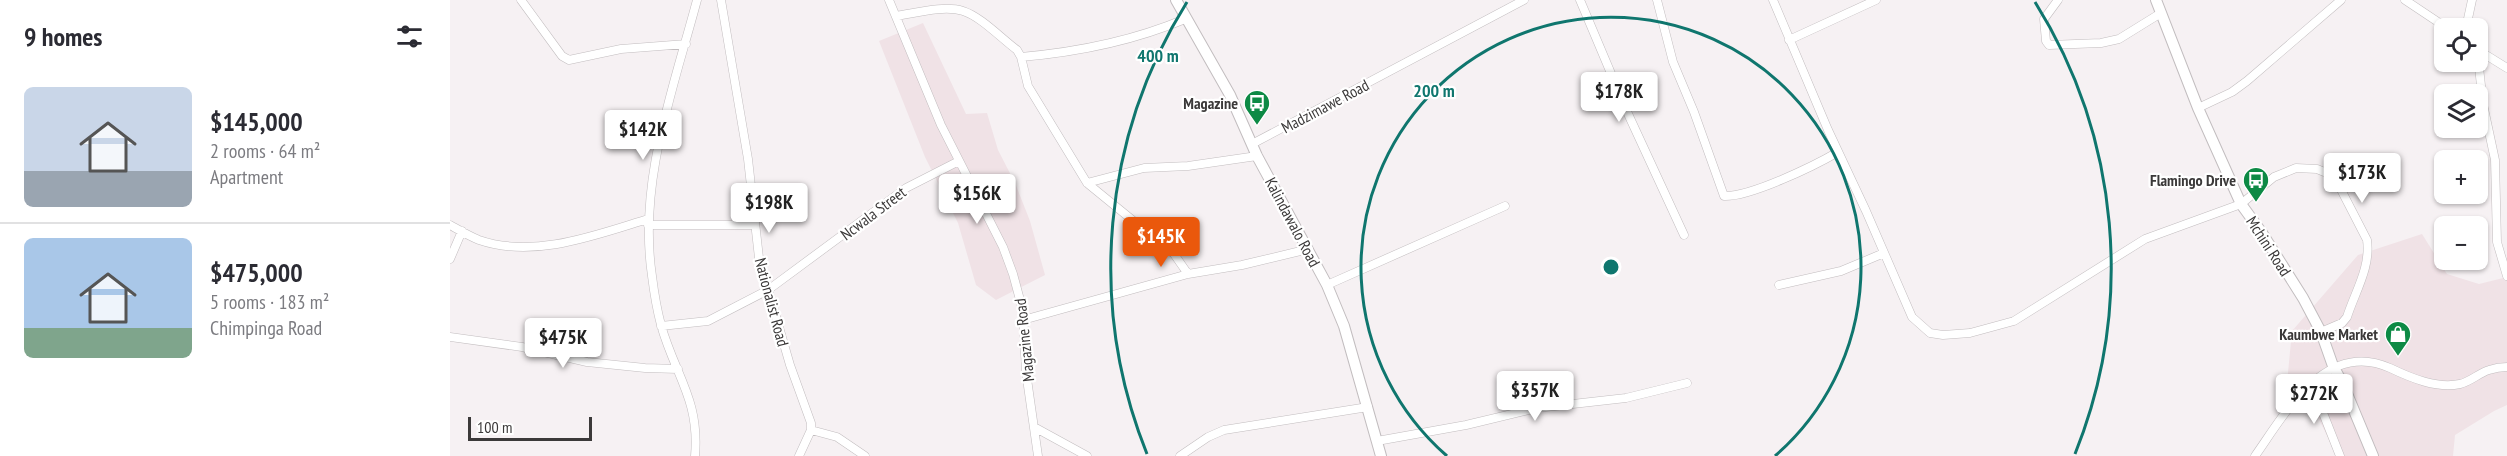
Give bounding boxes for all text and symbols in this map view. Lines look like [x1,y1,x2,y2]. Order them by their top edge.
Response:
map controls [2434,18,2488,270]
button: locate [2434,18,2488,72]
text: 9 homes [24,20,102,53]
icon: filters [393,20,426,53]
text: 400 m [1137,44,1179,67]
pin: $178K [1577,72,1661,123]
street label: Madzimawe Road [1278,75,1372,137]
text: $178K [1595,78,1643,104]
text: 200 m [1413,79,1455,102]
button: layers [2434,84,2488,138]
bus stop icon: Magazine [1242,88,1272,126]
place label: Magazine [1183,93,1238,113]
text: $145,000 [210,105,303,138]
pin: $142K [601,110,685,161]
icon: home [72,111,144,183]
text: $142K [619,116,667,142]
text: 2 rooms · 64 m² [210,138,320,164]
button: + [2434,150,2488,204]
pin: $173K [2320,153,2404,204]
text: $173K [2338,159,2386,185]
text: Apartment [210,164,283,190]
bus stop icon: Flamingo Drive [2241,165,2271,203]
place label: Flamingo Drive [2150,170,2236,190]
pin: $156K [935,174,1019,225]
street label: Kalindawalo Road [1261,174,1325,270]
text: $156K [953,180,1001,206]
street label: Ncwala Street [836,182,910,244]
pin: $198K [727,183,811,234]
text: $198K [745,189,793,215]
street label: Mchini Road [2242,212,2296,280]
button: − [2434,216,2488,270]
pin: $145K [1119,217,1203,268]
text: $145K [1137,223,1185,249]
street label: Nationalist Road [751,255,793,349]
text: $475,000 [210,256,303,289]
centre of rings [1601,257,1621,277]
icon: home [72,262,144,334]
text: 5 rooms · 183 m² [210,289,329,315]
street label: Magazine Road [1010,297,1038,383]
text: Chimpinga Road [210,315,322,341]
pin: $475K [521,318,605,369]
shop icon: Kaumbwe Market [2383,319,2413,357]
text: $475K [539,324,587,350]
place label: Kaumbwe Market [2279,324,2378,344]
pin: $357K [1493,371,1577,422]
pin: $272K [2272,374,2356,425]
text: $357K [1511,377,1559,403]
text: $272K [2290,380,2338,406]
scale bar [468,414,592,442]
text: 100 m [477,417,512,437]

